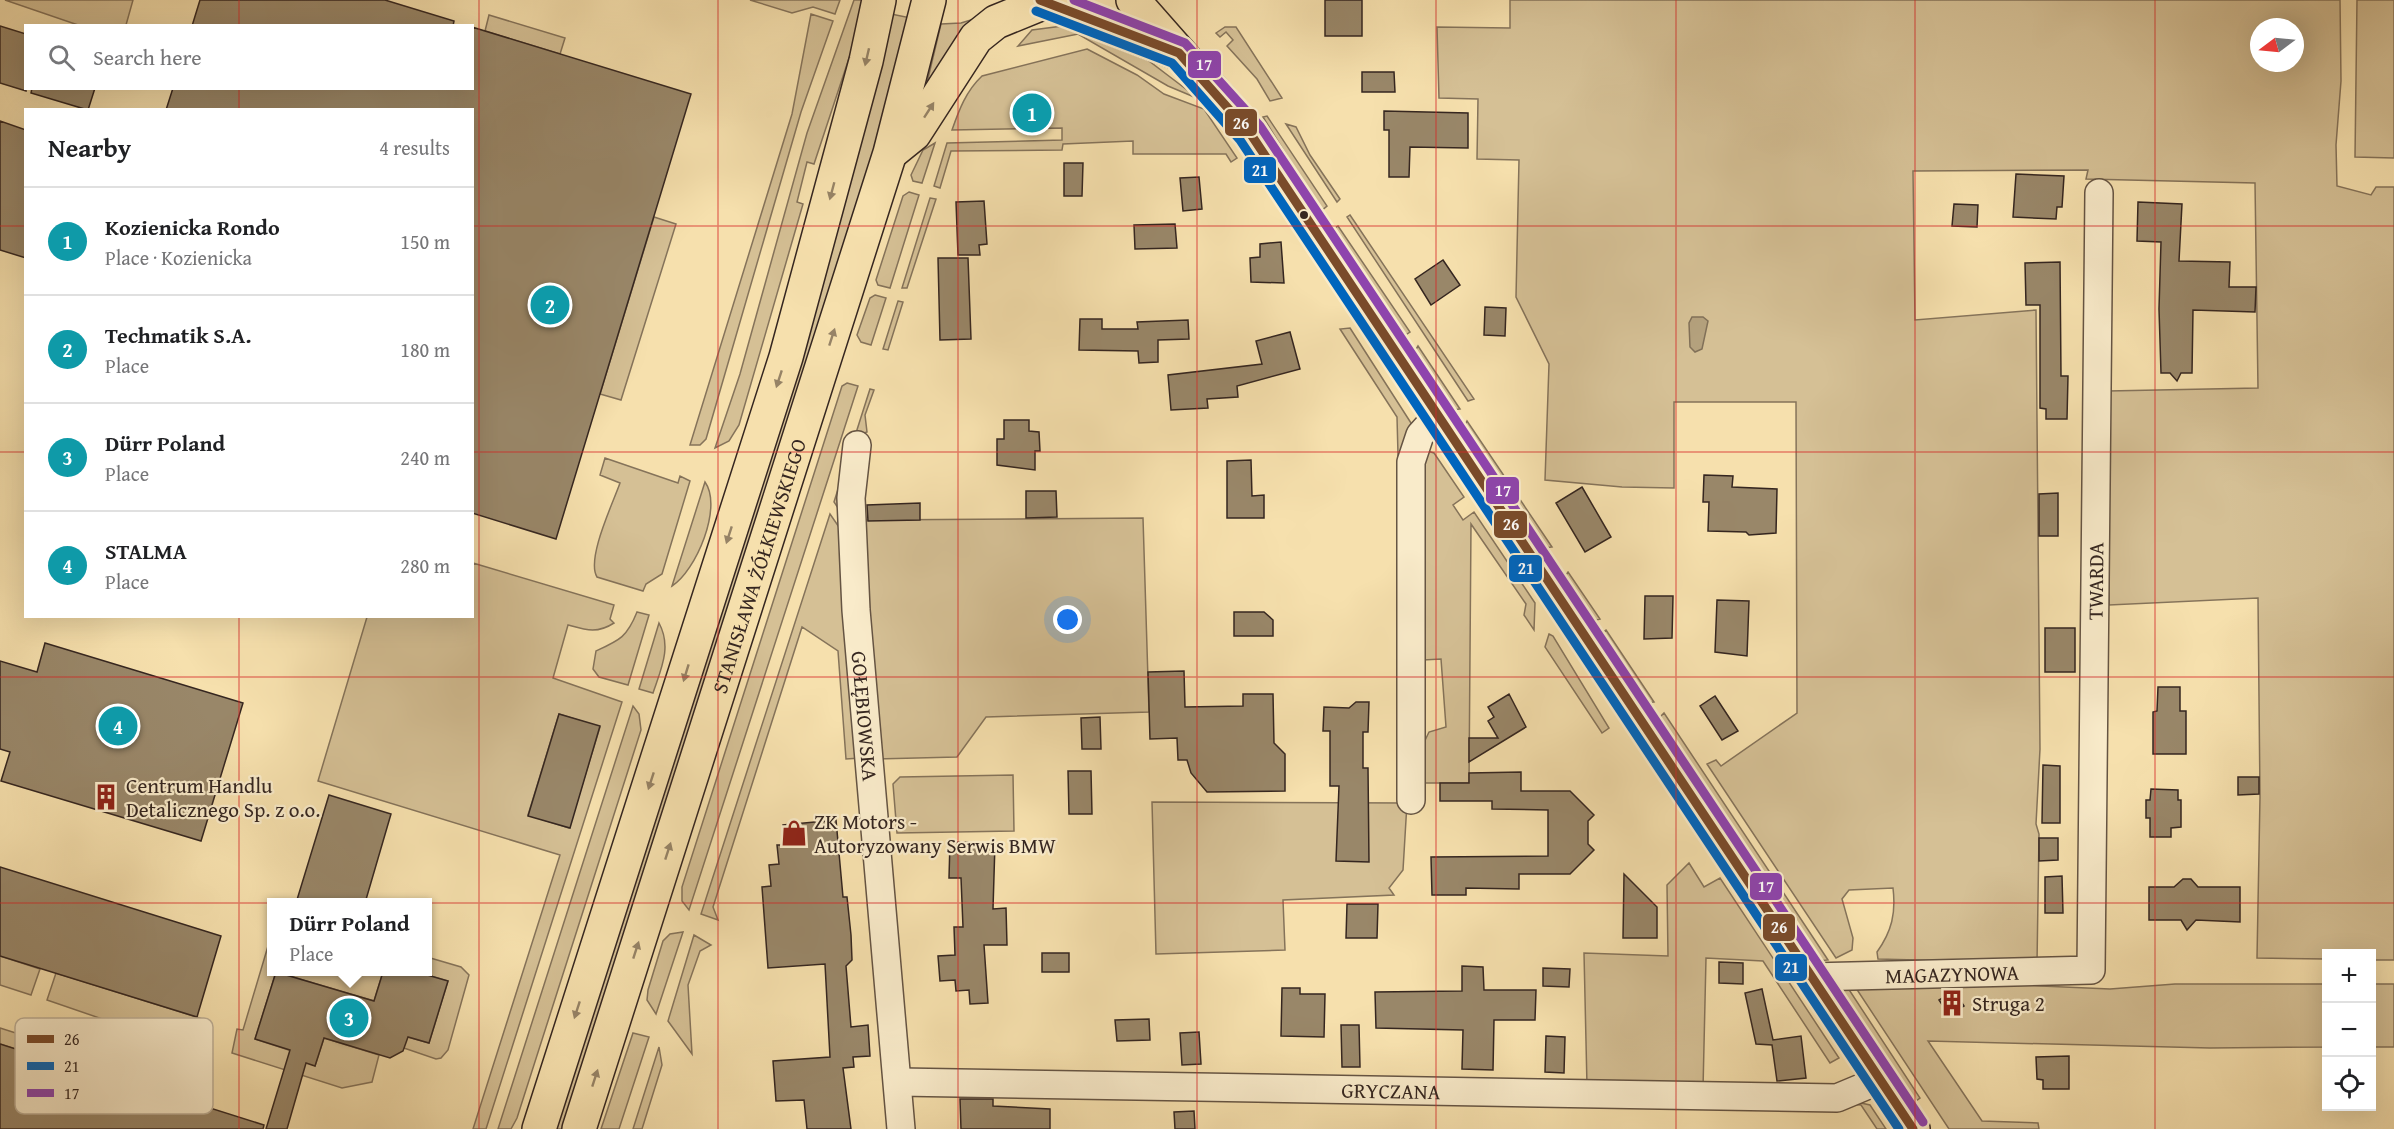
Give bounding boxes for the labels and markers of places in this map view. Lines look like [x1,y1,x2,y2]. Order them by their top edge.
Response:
pin: 1 [1012,90,1052,136]
unlabelled marker [1298,209,1310,221]
pin: 2 [530,282,570,328]
pin: 4 [98,704,138,748]
place label: Centrum Handlu Detalicznego Sp. z o.o. [126,770,320,825]
building icon: Centrum Handlu Detalicznego Sp. z o.o. [91,782,121,812]
place label: ZK Motors - Autoryzowany Serwis BMW [814,806,1056,861]
shop icon: ZK Motors - Autoryzowany Serwis BMW [779,818,809,848]
building icon: Struga 2 [1937,988,1967,1018]
place label: Struga 2 [1972,988,2045,1019]
pin: 3 [330,996,368,1040]

